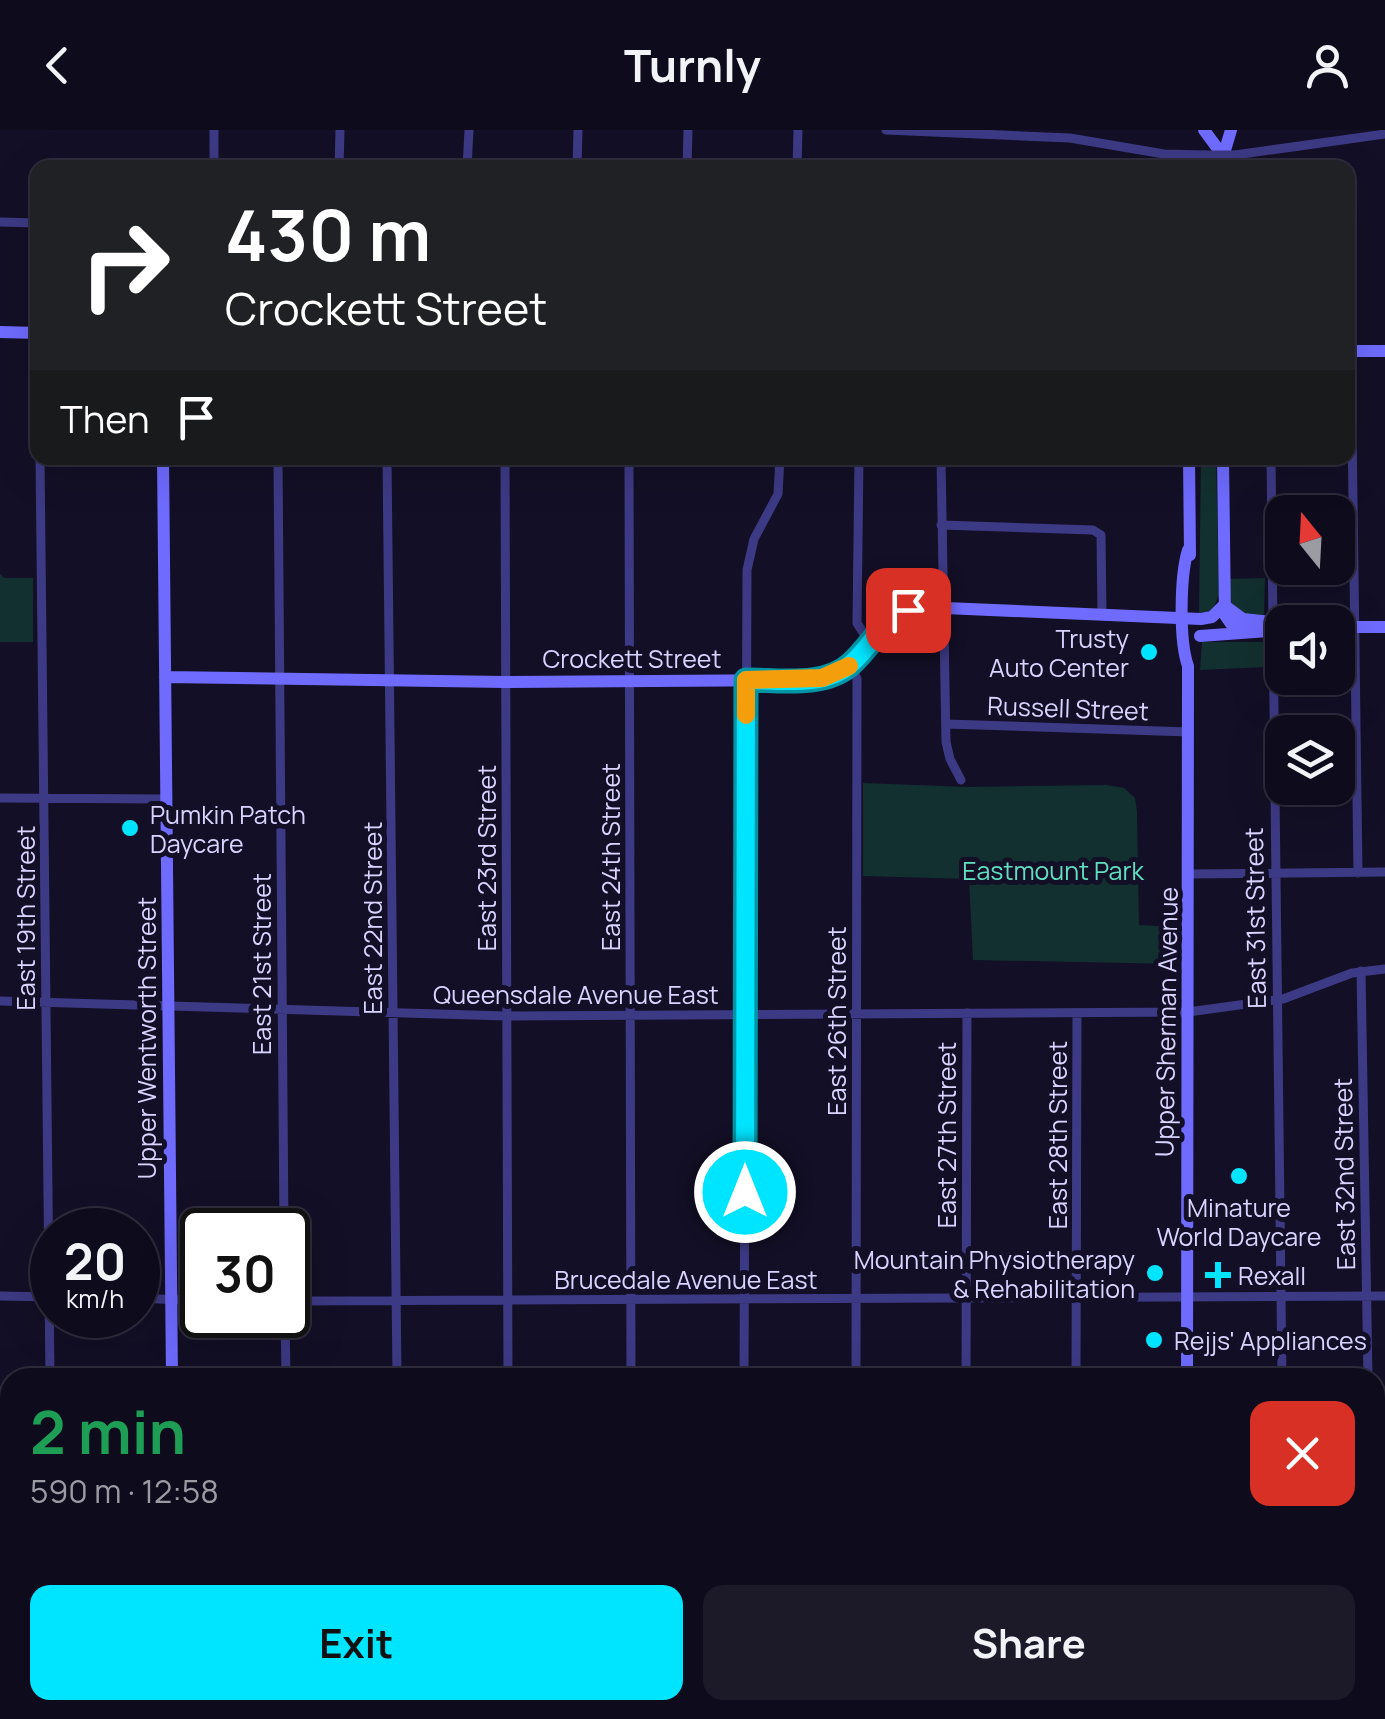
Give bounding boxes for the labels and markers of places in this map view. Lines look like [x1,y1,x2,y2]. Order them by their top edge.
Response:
pin [866,568,951,653]
place label: Trusty Auto Center [989,621,1129,685]
marker: Trusty Auto Center [1138,641,1160,663]
place label: Pumkin Patch Daycare [150,797,306,861]
marker: Pumkin Patch Daycare [119,817,141,839]
marker: Minature World Daycare [1228,1165,1250,1187]
place label: Minature World Daycare [1157,1190,1321,1254]
place label: Mountain Physiotherapy & Rehabilitation [854,1242,1135,1306]
place label: Rexall [1238,1258,1306,1293]
marker: Mountain Physiotherapy & Rehabilitation [1144,1262,1166,1284]
marker: Rexall [1207,1264,1229,1286]
place label: Rejjs' Appliances [1174,1323,1367,1358]
marker: Rejjs' Appliances [1143,1329,1165,1351]

